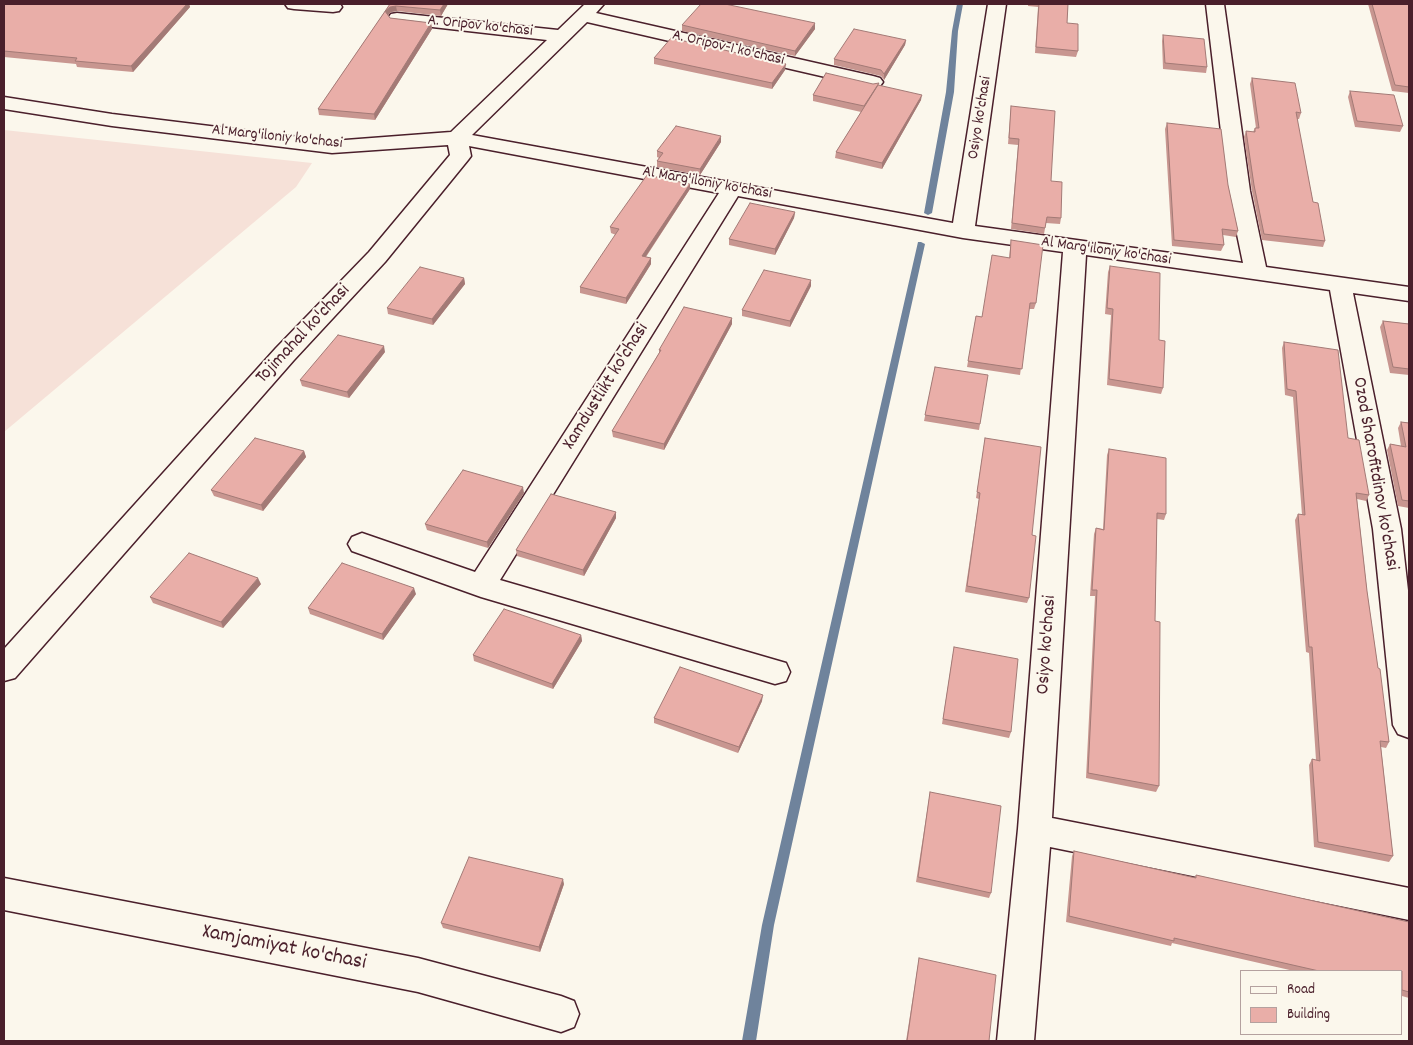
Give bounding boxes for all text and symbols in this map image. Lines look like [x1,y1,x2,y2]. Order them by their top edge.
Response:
street label: A. Oripov ko'chasi [426,12,534,42]
street label: A. Oripov-1 ko'chasi [670,27,786,71]
street label: Osiyo ko'chasi [965,75,997,161]
street label: Al Marg'iloniy ko'chasi [211,122,343,154]
street label: Al Marg'iloniy ko'chasi [641,163,773,205]
street label: Al Marg'iloniy ko'chasi [1040,233,1172,271]
street label: Tojimahal ko'chasi [252,280,356,390]
street label: Xamdustlikt ko'chasi [559,320,655,454]
street label: Ozod Sharofitdinov ko'chasi [1346,376,1402,572]
street label: Osiyo ko'chasi [1033,595,1063,695]
street label: Xamjamiyat ko'chasi [200,920,368,978]
legend [1240,970,1403,1035]
text: Road [1287,979,1315,1001]
text: Building [1287,1004,1330,1026]

